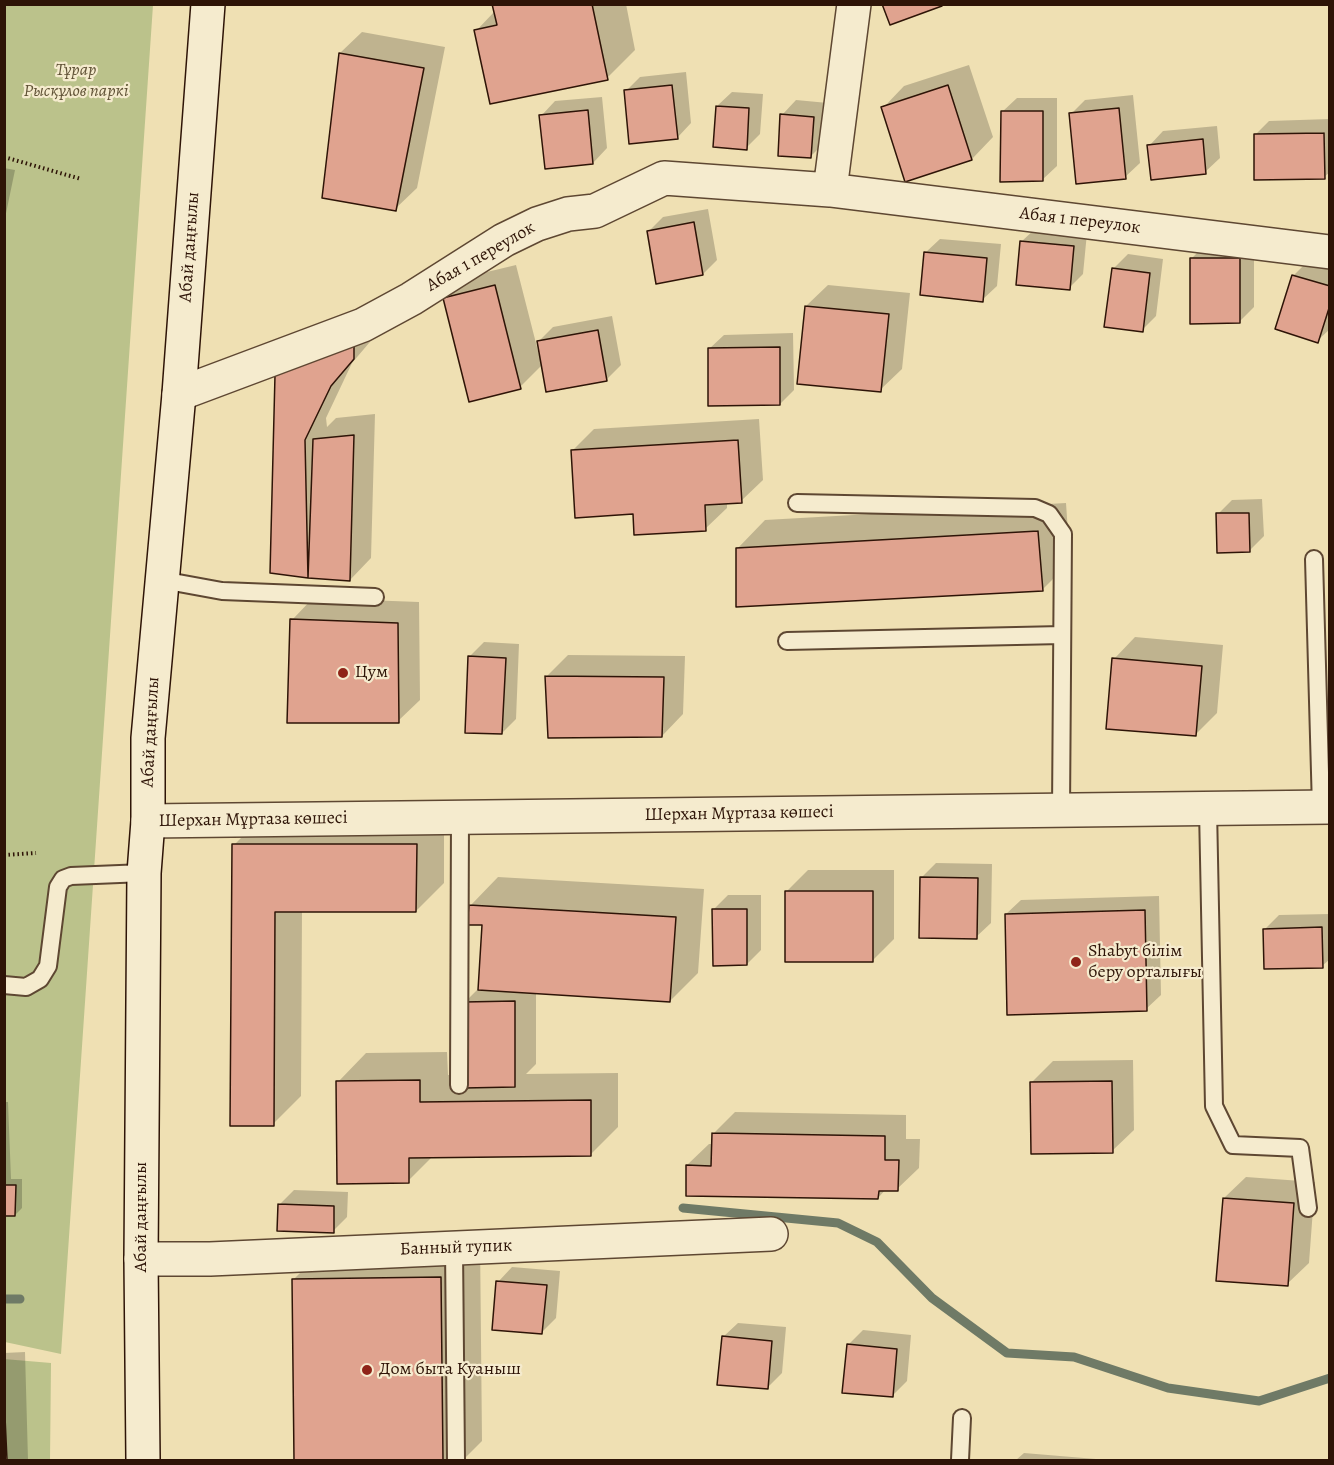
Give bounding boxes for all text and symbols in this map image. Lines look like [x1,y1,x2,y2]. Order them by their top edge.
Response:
park label: Тұрар Рысқұлов паркі [24,60,128,103]
street label: Абай даңғылы [175,191,205,303]
street label: Абая 1 переулок [1018,203,1142,239]
street label: Абая 1 переулок [423,217,539,297]
place label: Цум [355,662,388,684]
marker: Цум [336,666,350,680]
street label: Абай даңғылы [137,676,165,788]
street label: Шерхан Мұртаза көшесі [644,802,834,826]
street label: Шерхан Мұртаза көшесі [158,808,348,832]
place label: Shabyt білім беру орталығы [1088,941,1202,984]
marker: Shabyt білім беру орталығы [1069,955,1083,969]
street label: Абай даңғылы [131,1162,153,1272]
street label: Банный тупик [399,1235,513,1261]
place label: Дом быта Куаныш [379,1359,521,1381]
marker: Дом быта Куаныш [360,1363,374,1377]

